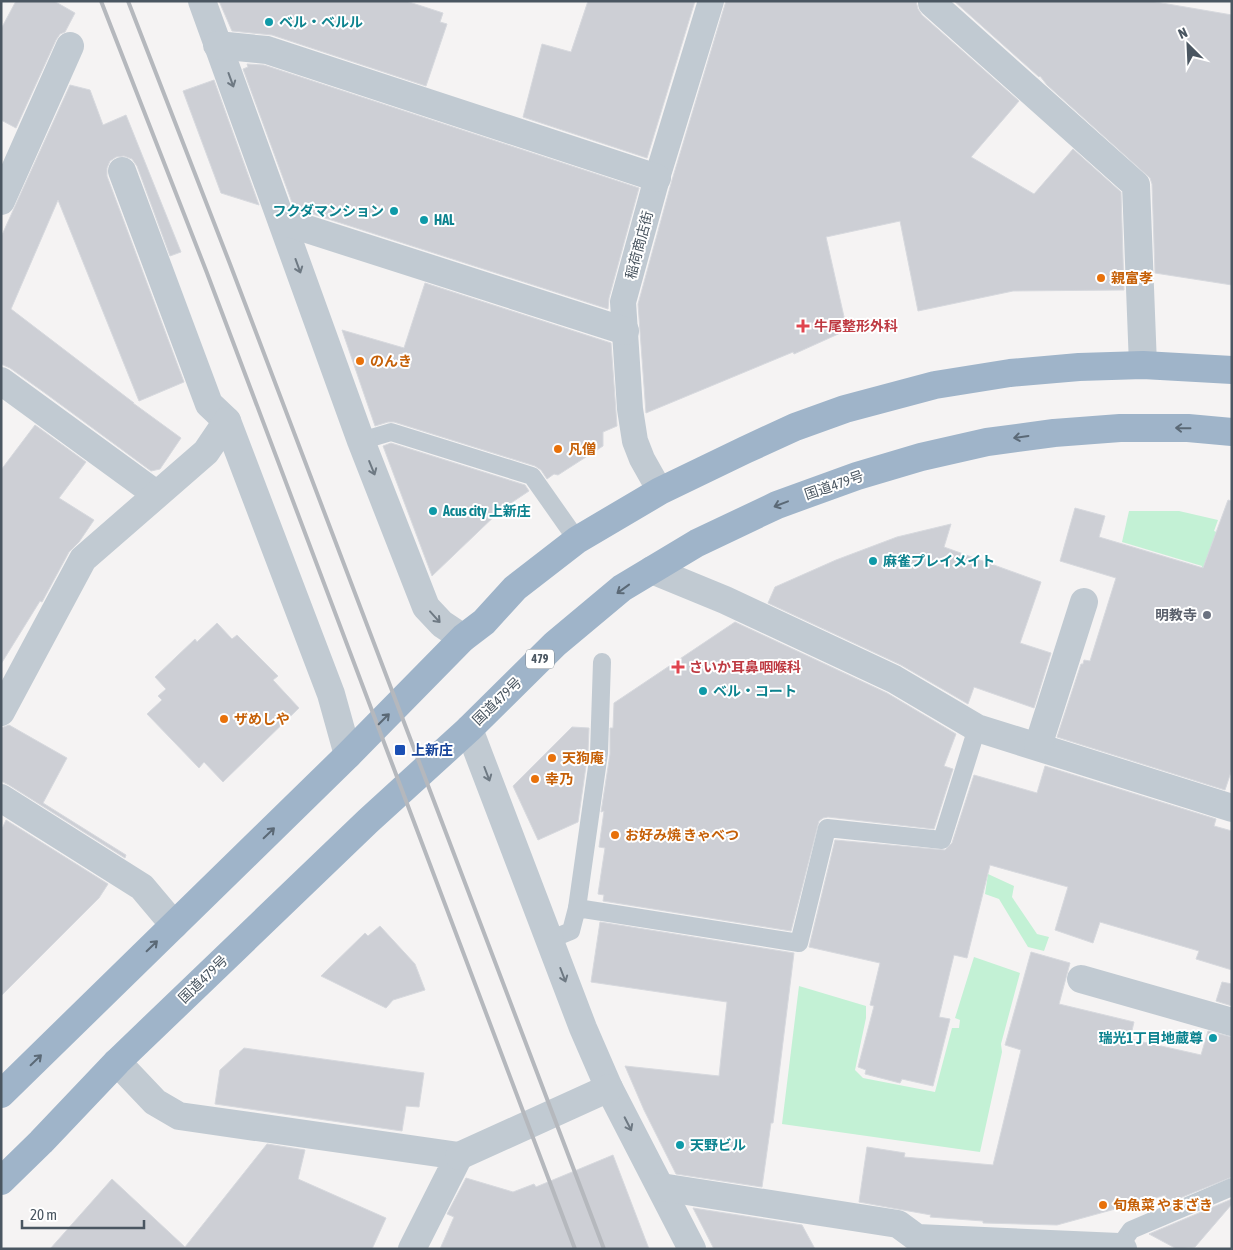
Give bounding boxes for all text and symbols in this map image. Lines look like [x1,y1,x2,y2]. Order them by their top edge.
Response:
place label: ベル・ベルル [279,14,363,30]
marker: ベル・ベルル [263,16,275,28]
north arrow [1163,20,1213,70]
text: N [1176,24,1190,42]
one-way arrow [226,72,236,87]
place label: フクダマンション [273,203,384,219]
marker: フクダマンション [388,205,400,217]
street label: 稲荷商店街 [622,209,656,281]
place label: HAL [434,212,455,228]
marker: HAL [418,214,430,226]
one-way arrow [294,257,303,273]
place label: 親富孝 [1111,270,1153,286]
marker: 親富孝 [1095,272,1107,284]
place label: 牛尾整形外科 [814,318,898,334]
marker: 牛尾整形外科 [796,319,810,333]
place label: のんき [370,353,412,369]
marker: のんき [354,355,366,367]
one-way arrow [1175,424,1191,433]
one-way arrow [1013,433,1029,443]
place label: 凡僧 [568,441,596,457]
marker: 凡僧 [552,443,564,455]
one-way arrow [368,460,377,475]
street label: 国道479号 [802,467,866,503]
one-way arrow [774,500,789,509]
place label: Acus city 上新庄 [442,503,531,519]
marker: Acus city 上新庄 [427,505,439,517]
place label: 麻雀プレイメイト [883,553,995,569]
marker: 麻雀プレイメイト [867,555,879,567]
one-way arrow [616,584,630,594]
place label: 明教寺 [1155,607,1197,623]
marker: 明教寺 [1201,609,1213,621]
one-way arrow [429,610,441,623]
road number: 479 [526,650,554,669]
place label: さいか耳鼻咽喉科 [689,659,801,675]
marker: さいか耳鼻咽喉科 [671,660,685,674]
street label: 国道479号 [469,674,525,728]
place label: ベル・コート [713,683,797,699]
marker: ベル・コート [697,685,709,697]
place label: ザめしや [234,711,290,727]
one-way arrow [378,712,390,725]
marker: ザめしや [218,713,230,725]
place label: 上新庄 [411,742,453,758]
marker: 上新庄 [393,743,407,757]
place label: 天狗庵 [562,750,604,766]
marker: 天狗庵 [546,752,558,764]
one-way arrow [483,766,492,781]
place label: 幸乃 [545,771,573,787]
marker: 幸乃 [529,773,541,785]
one-way arrow [262,827,275,839]
place label: お好み焼 きゃべつ [625,827,739,843]
marker: お好み焼 きゃべつ [609,829,621,841]
one-way arrow [146,941,158,953]
street label: 国道479号 [175,952,231,1006]
one-way arrow [559,968,568,983]
place label: 瑞光1丁目地蔵尊 [1098,1030,1203,1046]
marker: 瑞光1丁目地蔵尊 [1207,1032,1219,1044]
one-way arrow [30,1054,42,1066]
one-way arrow [624,1116,633,1131]
place label: 天野ビル [690,1137,746,1153]
marker: 天野ビル [674,1139,686,1151]
place label: 旬魚菜 やまざき [1113,1197,1213,1213]
scale bar [22,1198,145,1230]
marker: 旬魚菜 やまざき [1097,1199,1109,1211]
text: 20 m [30,1206,57,1223]

